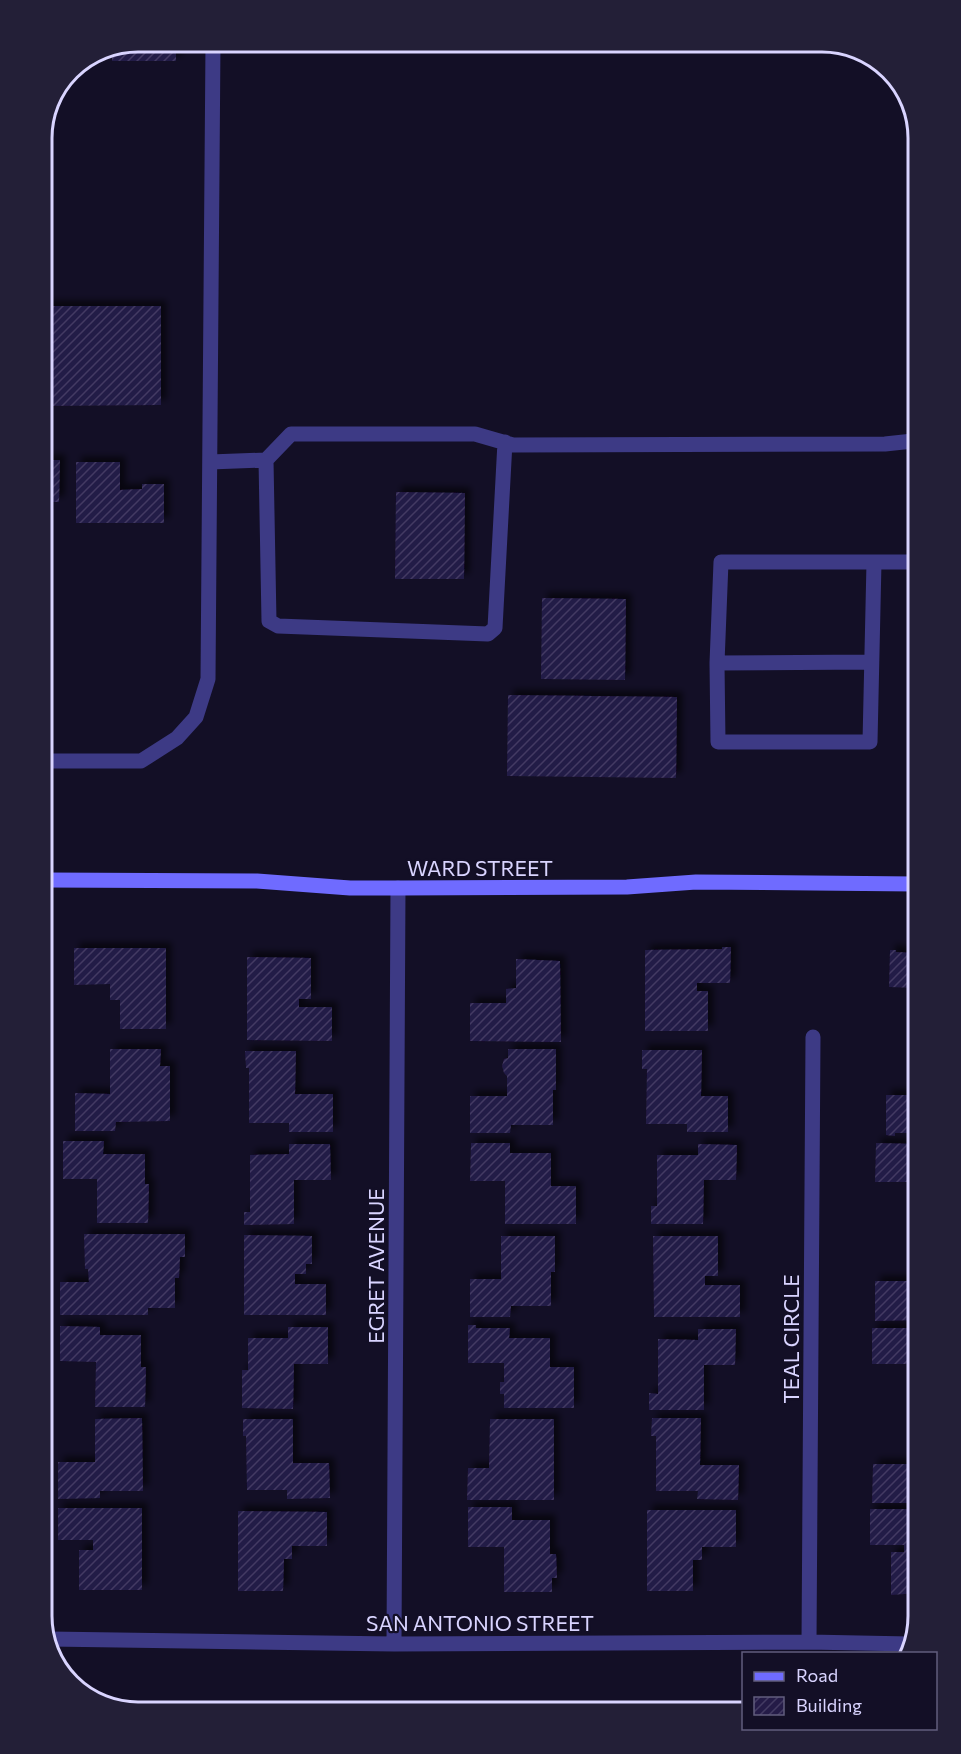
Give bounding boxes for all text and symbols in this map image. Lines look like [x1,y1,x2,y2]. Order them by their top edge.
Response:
street label: WARD STREET [407,855,553,880]
street label: EGRET AVENUE [363,1188,388,1344]
street label: TEAL CIRCLE [778,1274,803,1404]
street label: SAN ANTONIO STREET [366,1610,594,1635]
legend [742,1652,937,1730]
text: Road [796,1664,838,1686]
text: Building [796,1694,862,1716]

